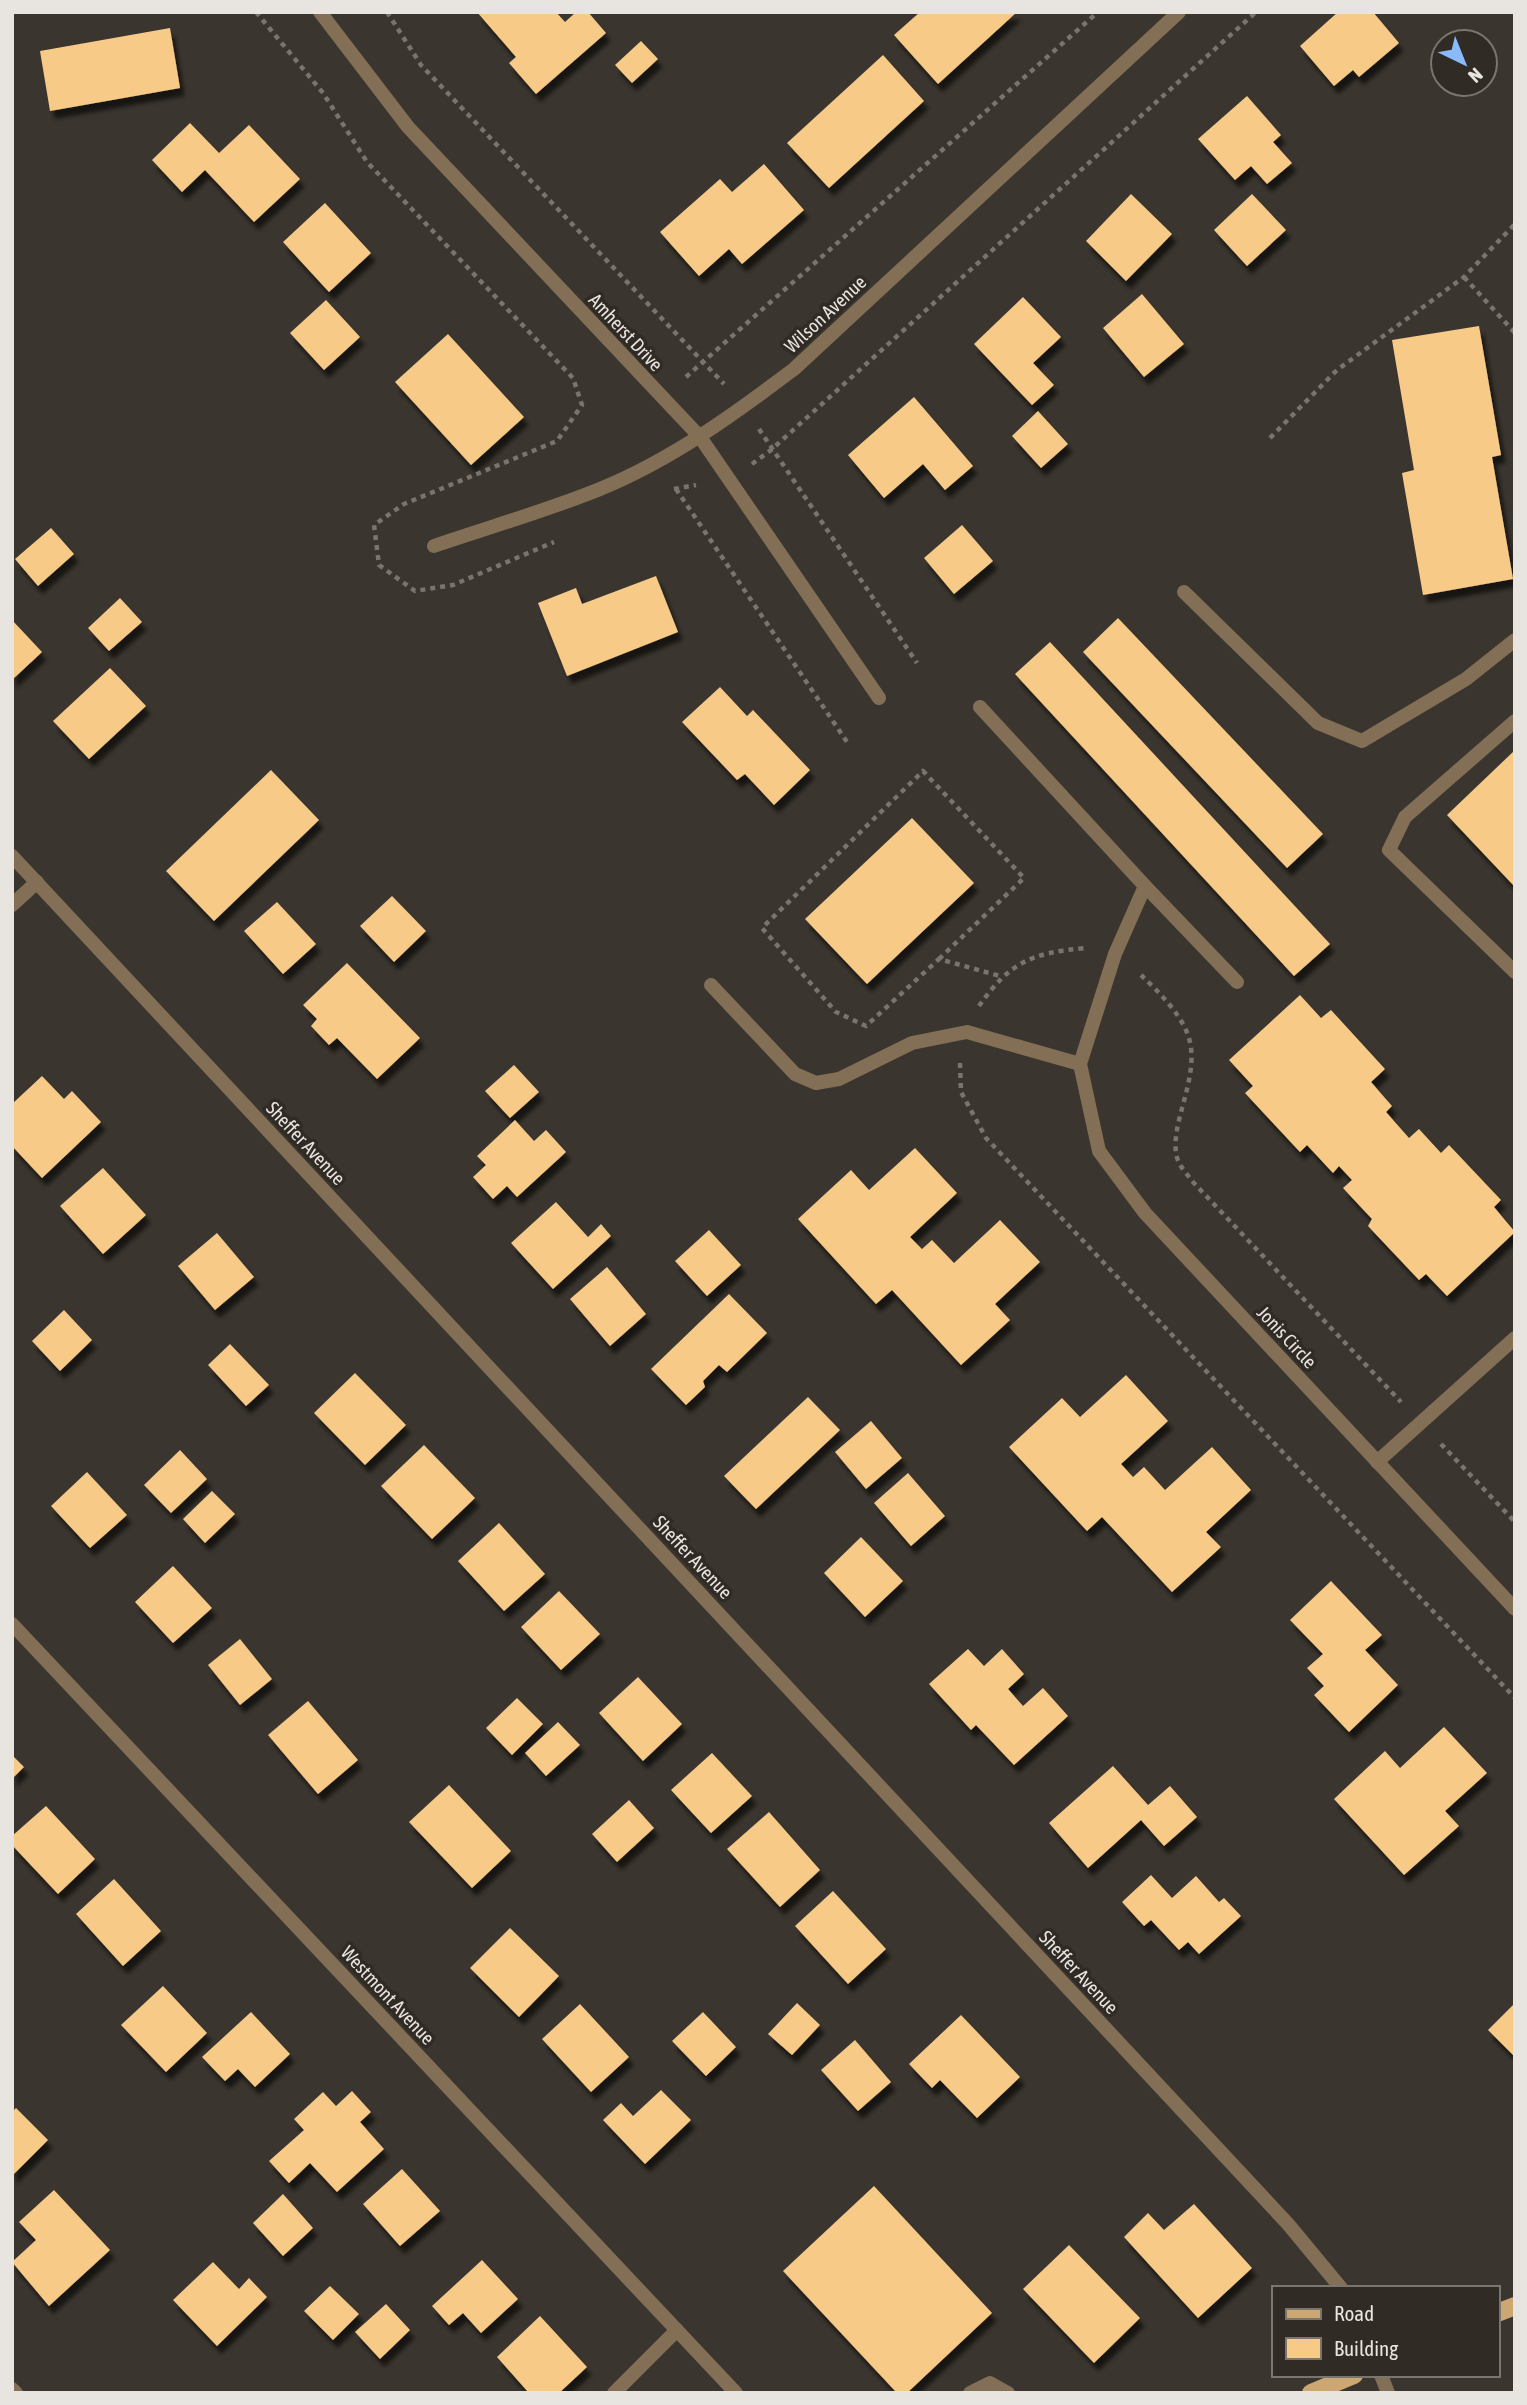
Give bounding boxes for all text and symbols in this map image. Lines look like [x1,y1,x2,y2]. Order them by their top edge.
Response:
north arrow [1429,28,1499,98]
text: N [1464,64,1487,87]
street label: Wilson Avenue [780,271,870,357]
street label: Amherst Drive [584,289,668,375]
street label: Sheffer Avenue [262,1097,350,1189]
street label: Jonis Circle [1253,1301,1321,1373]
street label: Sheffer Avenue [649,1511,737,1603]
street label: Sheffer Avenue [1035,1926,1123,2018]
street label: Westmont Avenue [337,1941,439,2049]
legend [1272,2286,1499,2377]
text: Road [1334,2301,1374,2325]
text: Building [1334,2336,1398,2360]

